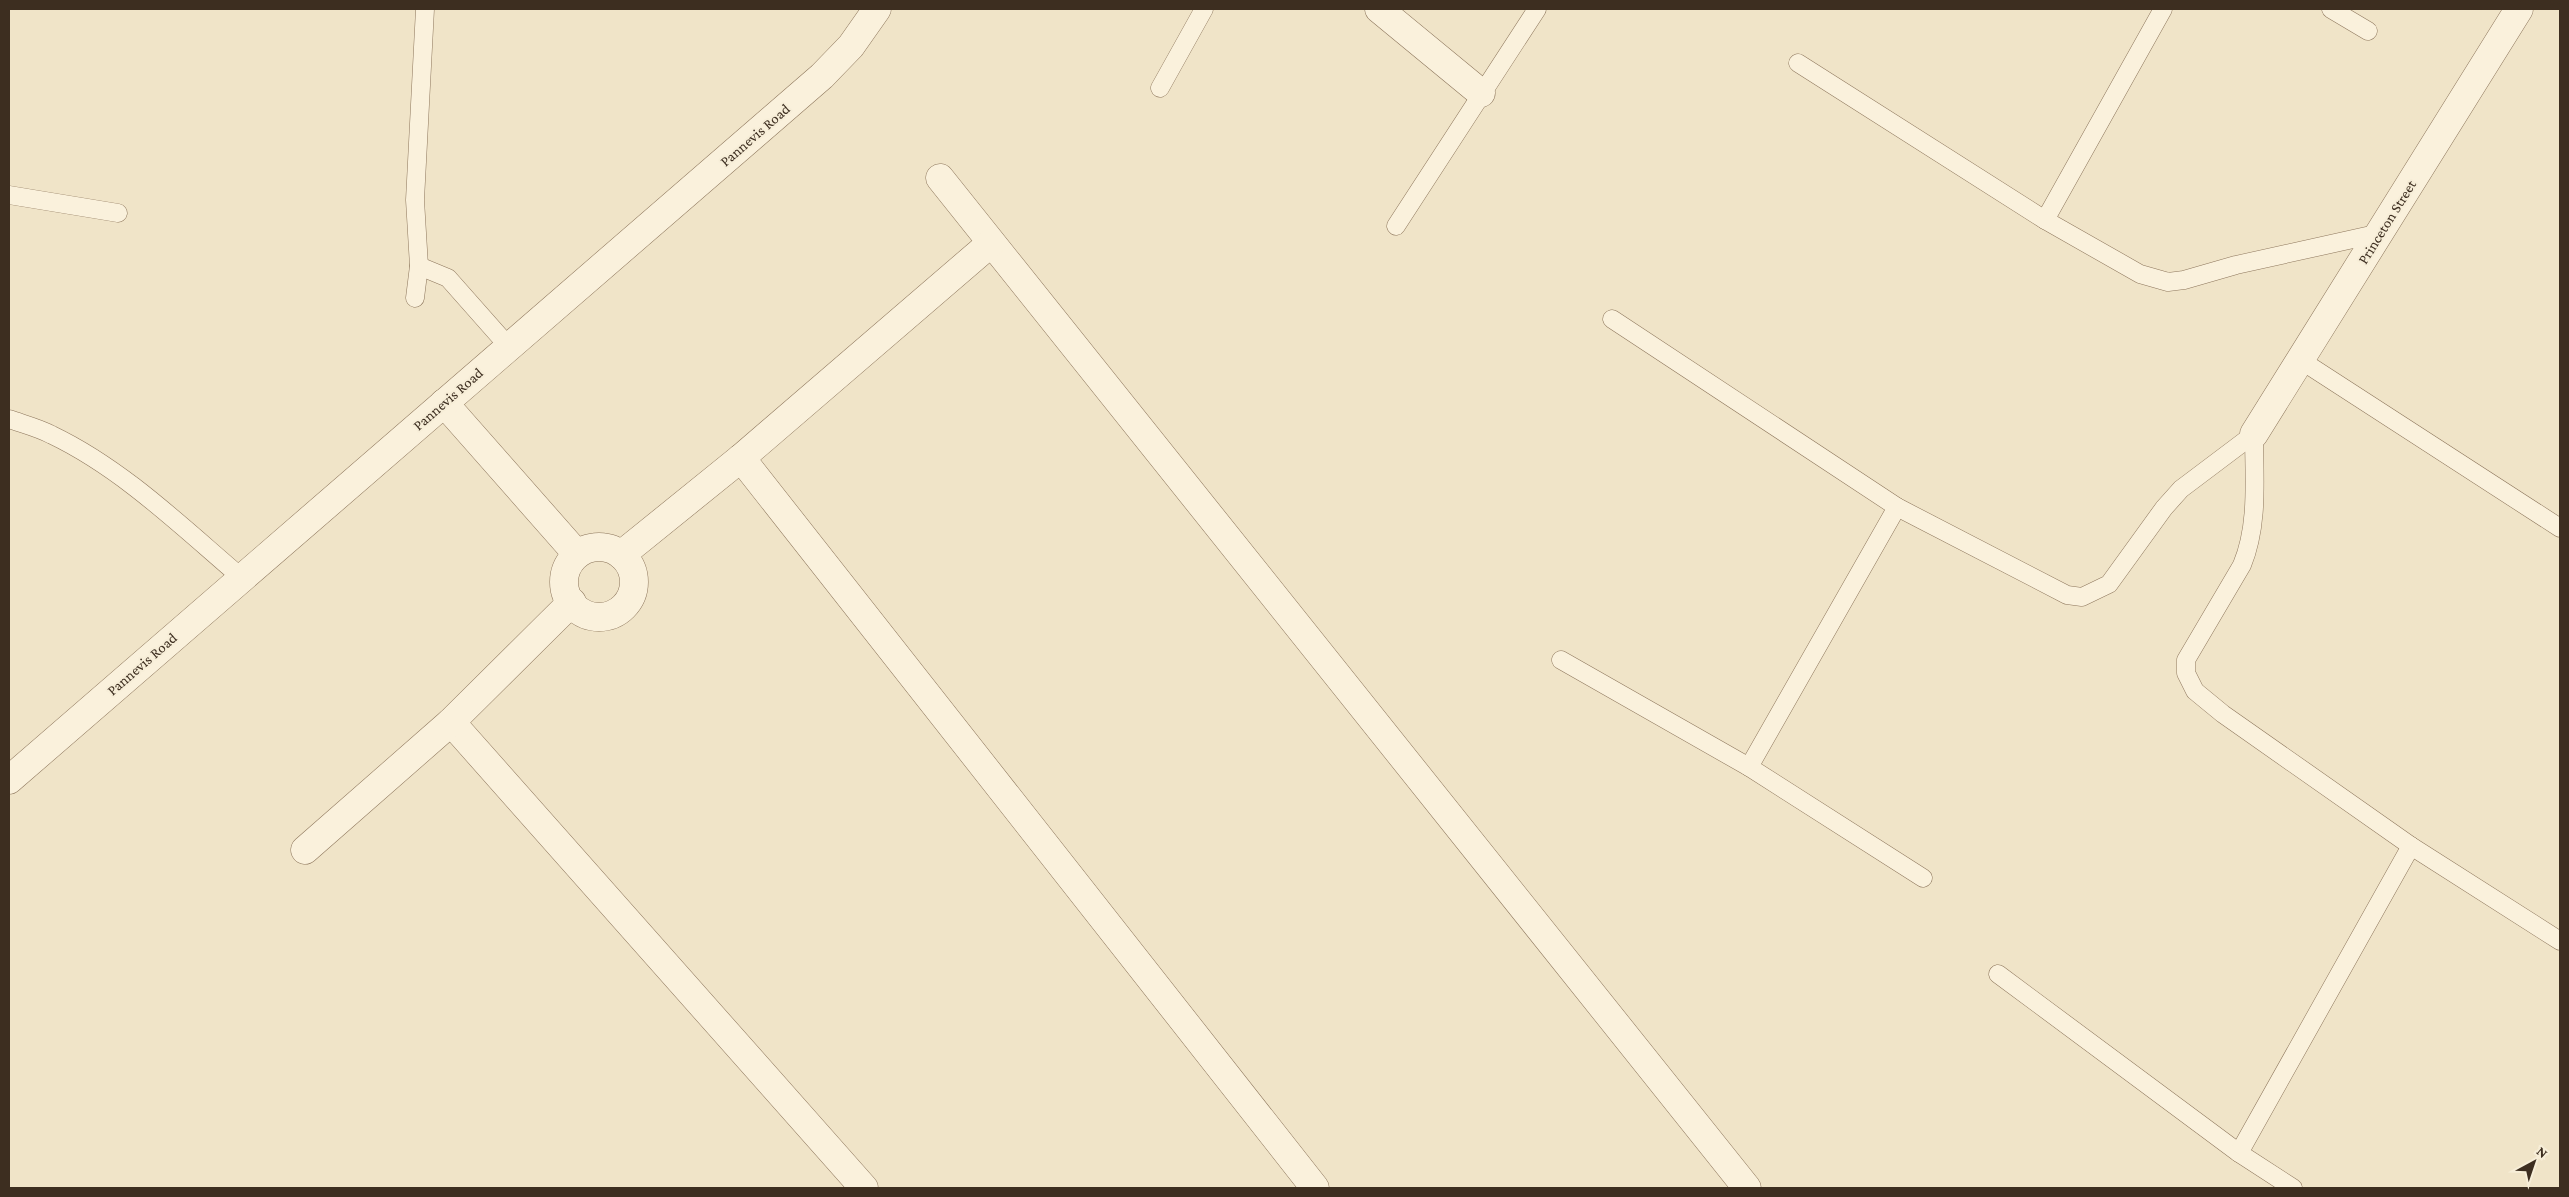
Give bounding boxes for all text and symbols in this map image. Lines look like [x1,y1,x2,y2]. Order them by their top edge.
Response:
street label: Pannevis Road [717,100,793,170]
street label: Princeton Street [2355,176,2420,267]
street label: Pannevis Road [410,364,486,434]
street label: Pannevis Road [104,629,180,699]
north arrow [2509,1137,2559,1187]
text: N [2534,1143,2552,1162]

